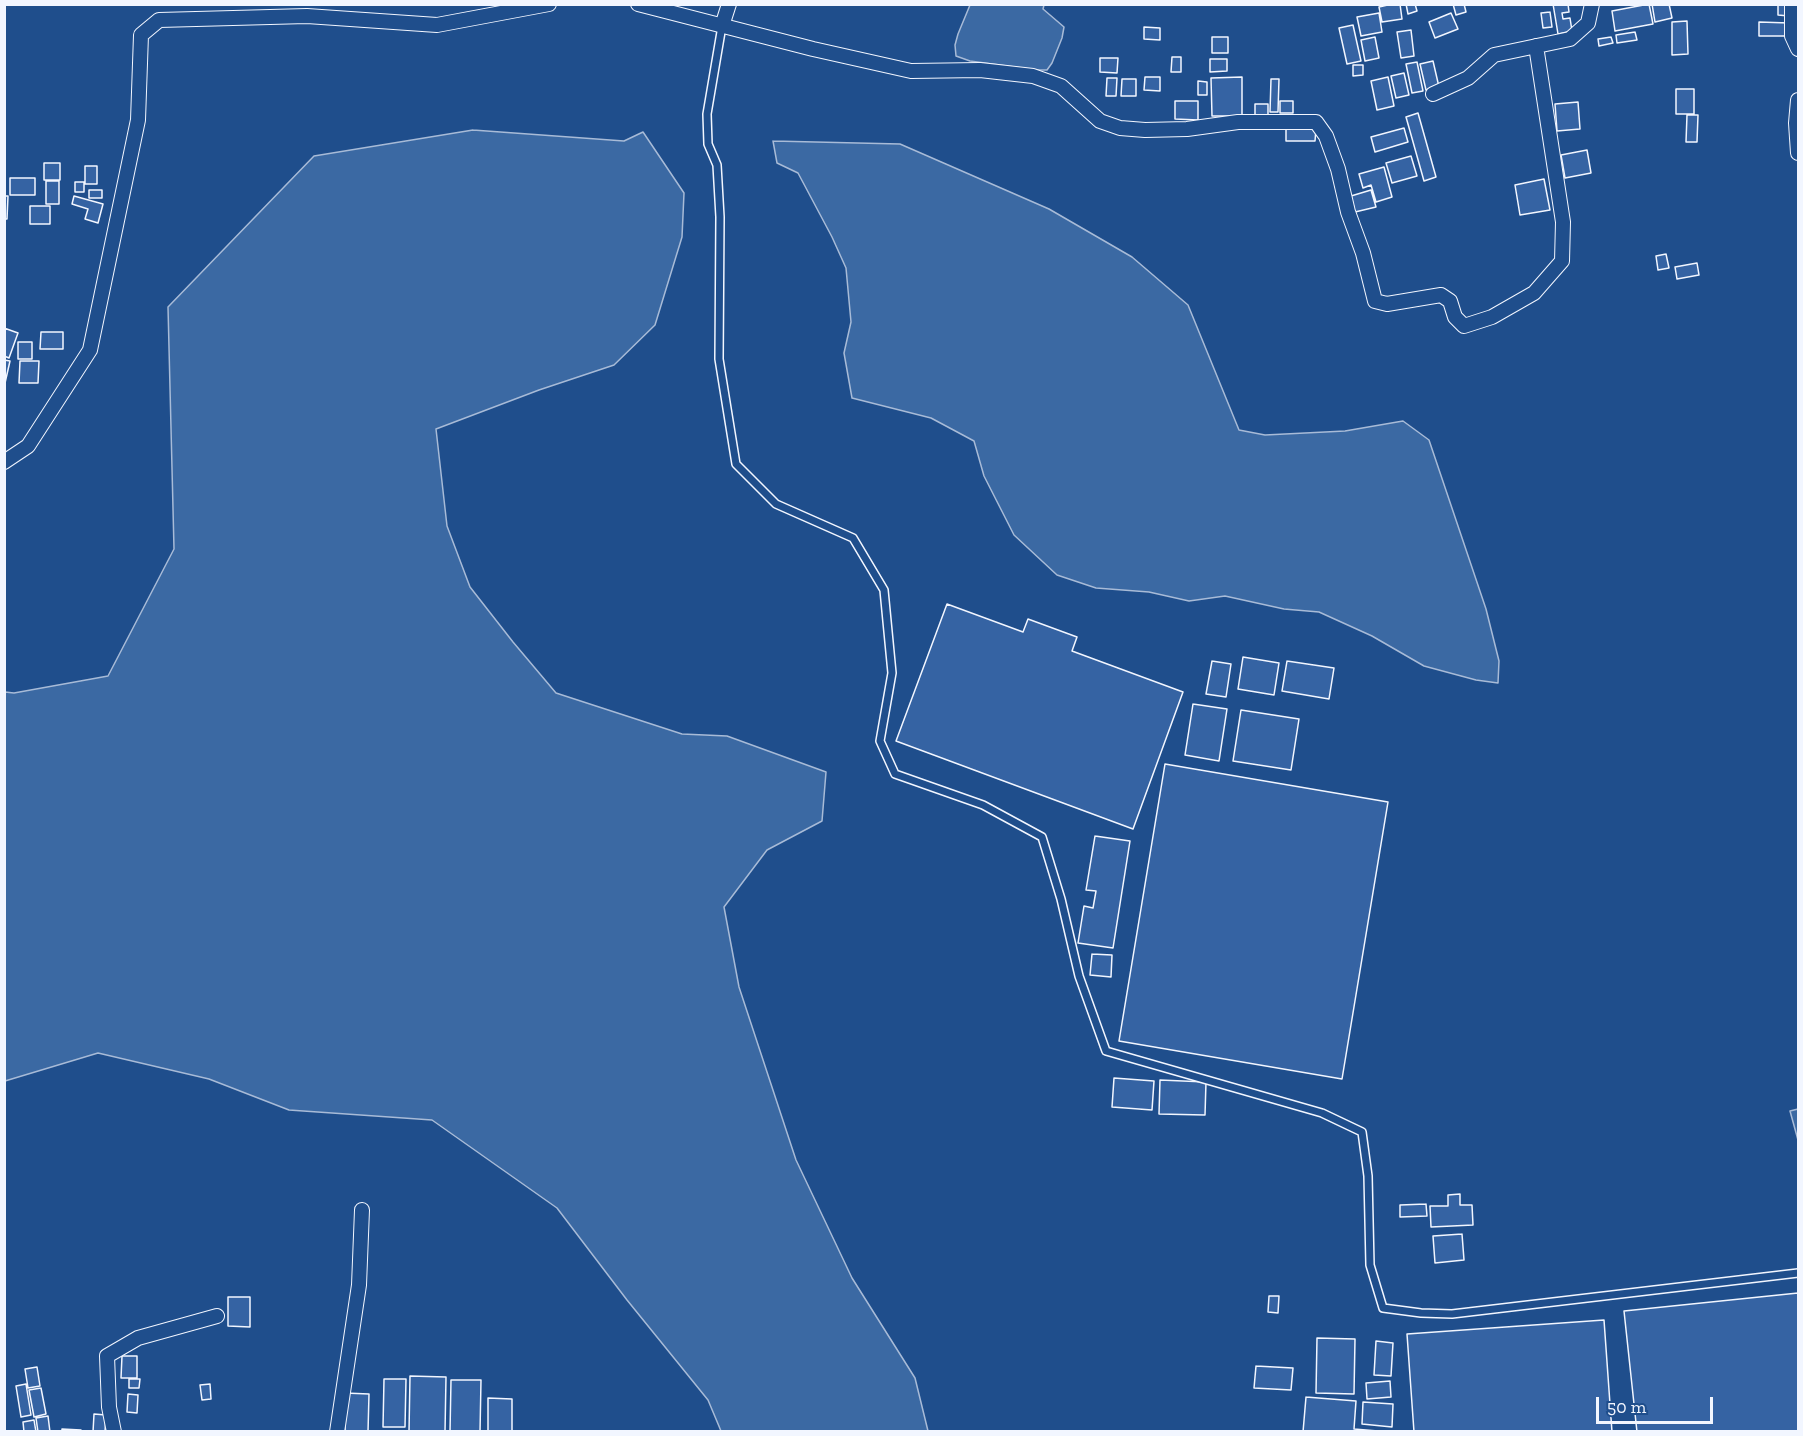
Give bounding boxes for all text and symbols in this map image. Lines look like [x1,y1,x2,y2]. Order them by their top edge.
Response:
scale bar [1599,1385,1716,1423]
text: 50 m [1607,1396,1646,1418]

